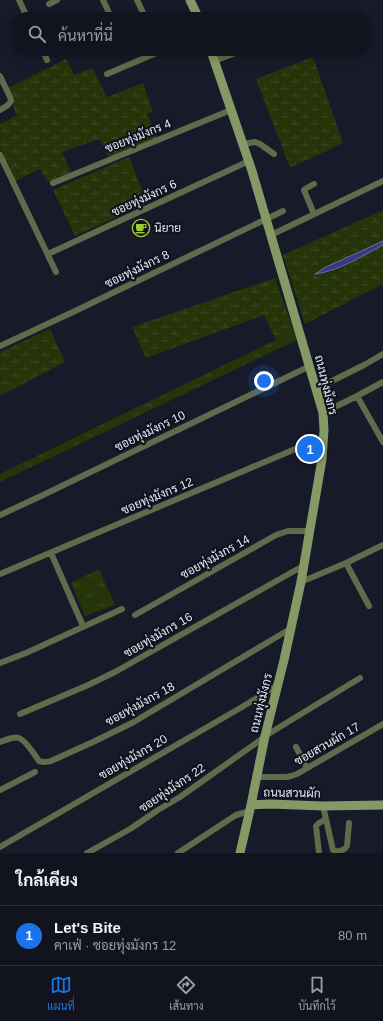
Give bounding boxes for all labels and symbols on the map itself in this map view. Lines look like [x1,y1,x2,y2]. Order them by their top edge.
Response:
street label: ซอยทุ่งมังกร 4 [103,116,174,157]
street label: ซอยทุ่งมังกร 6 [109,177,180,221]
cafe icon: นิยาย [131,218,151,238]
place label: นิยาย [154,221,181,235]
street label: ซอยทุ่งมังกร 8 [102,247,173,292]
street label: ถนนทุ่งมังกร [310,354,340,417]
your location [254,371,274,391]
street label: ซอยทุ่งมังกร 10 [112,408,189,456]
pin: 1 [297,434,323,464]
street label: ซอยทุ่งมังกร 12 [119,474,196,519]
street label: ซอยทุ่งมังกร 14 [178,532,253,584]
street label: ซอยทุ่งมังกร 16 [121,610,196,662]
street label: ถนนทุ่งมังกร [247,671,277,735]
street label: ซอยทุ่งมังกร 18 [103,679,178,731]
street label: ซอยสวนผัก 17 [292,719,362,768]
street label: ซอยทุ่งมังกร 20 [96,732,171,784]
street label: ซอยทุ่งมังกร 22 [136,761,209,817]
street label: ถนนสวนผัก [263,786,321,801]

